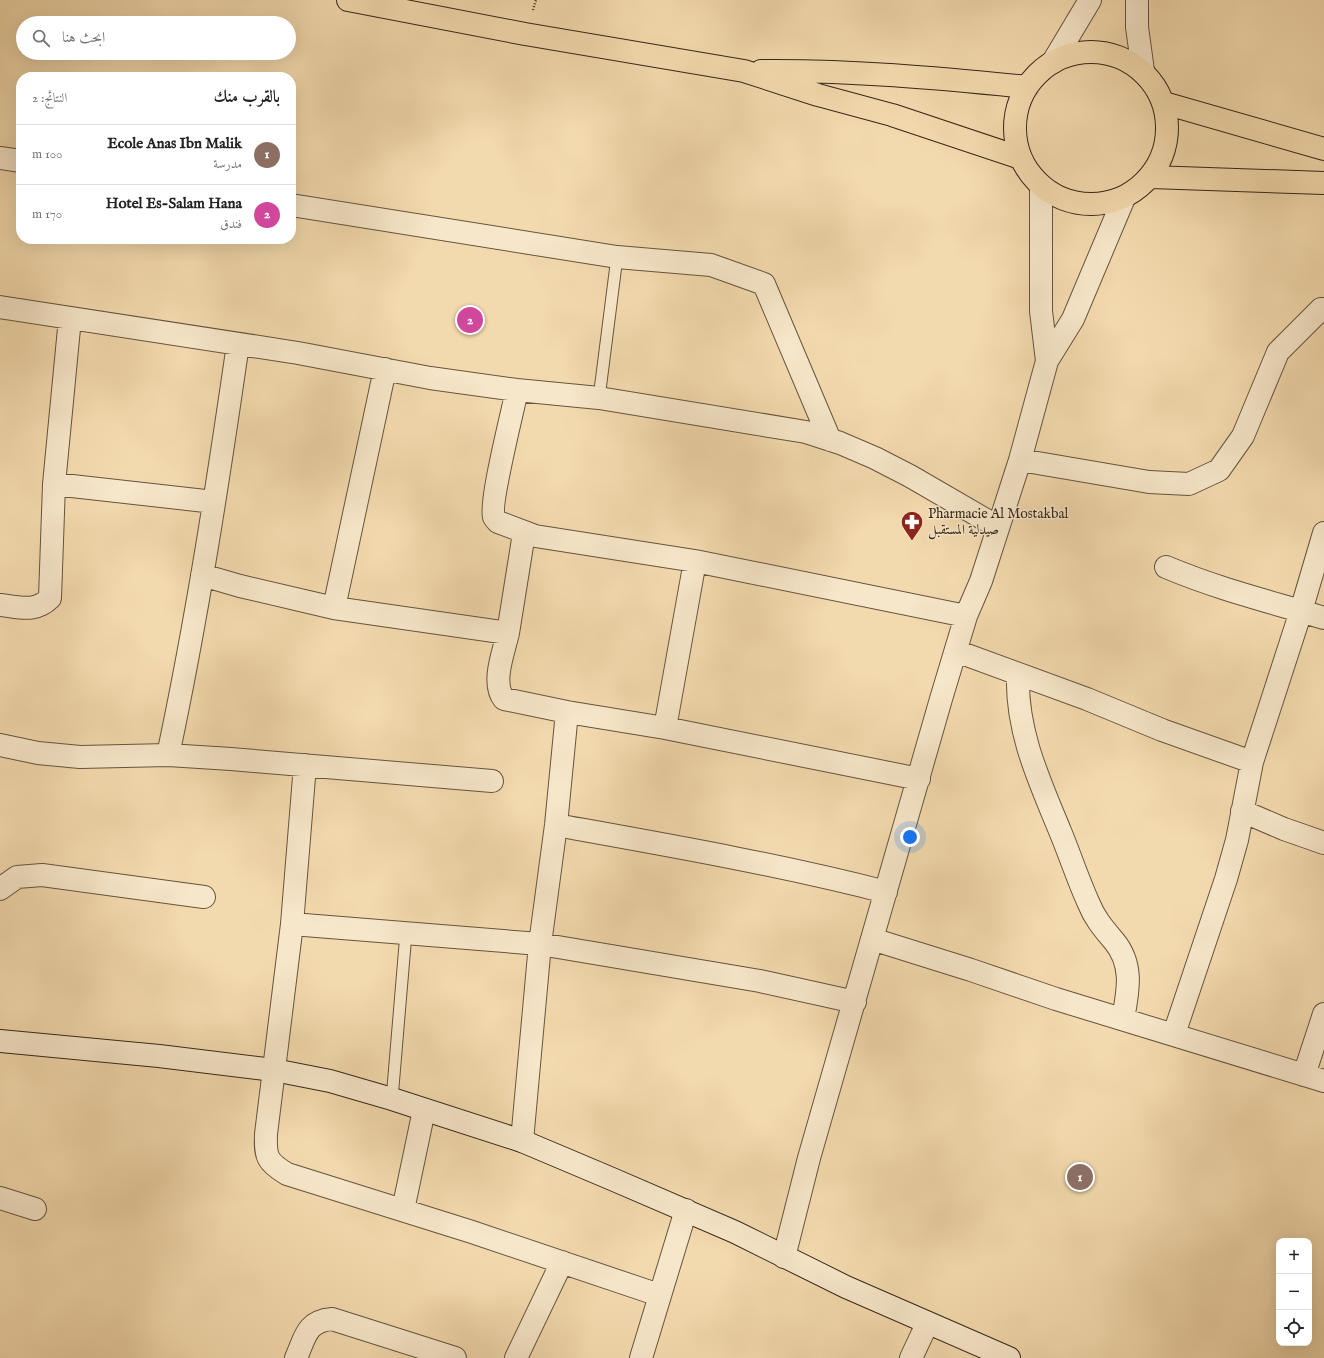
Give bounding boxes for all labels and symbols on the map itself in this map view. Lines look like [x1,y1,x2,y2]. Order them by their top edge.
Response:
pin: 2 [457,305,483,335]
place label: Pharmacie Al Mostakbal صيدلية المستقبل [928,505,1068,540]
pharmacy icon: Pharmacie Al Mostakbal صيدلية المستقبل [899,509,925,542]
your location [900,827,920,847]
pin: 1 [1067,1162,1093,1192]

